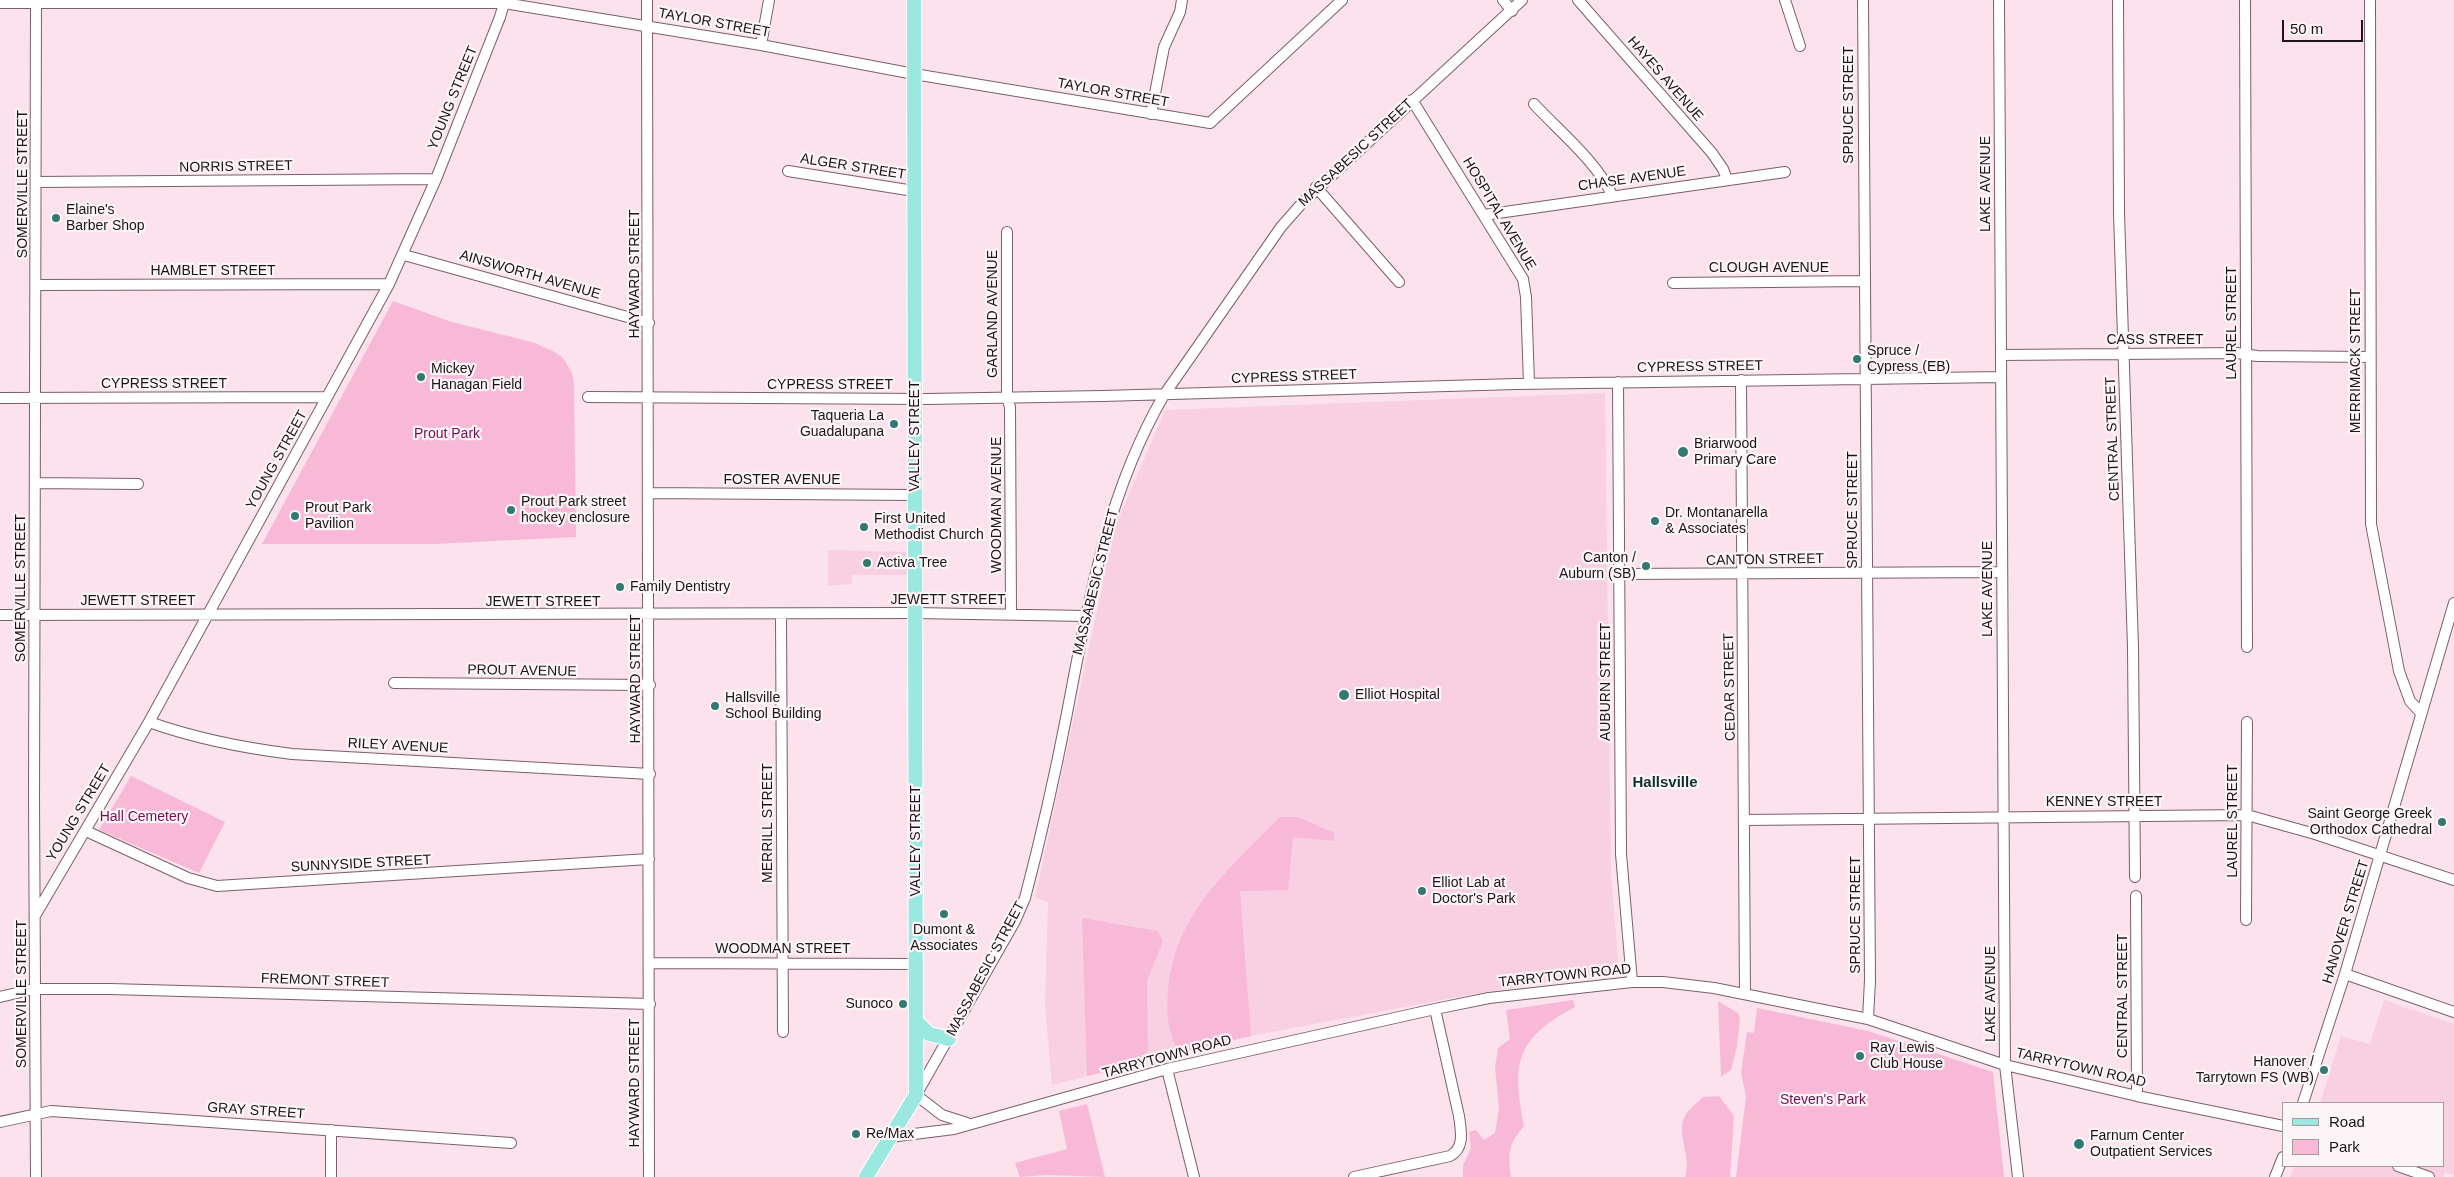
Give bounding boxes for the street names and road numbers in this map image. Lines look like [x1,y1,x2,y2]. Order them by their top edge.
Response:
street label: TAYLOR STREET [657,5,771,41]
street label: HAYES AVENUE [1624,33,1706,125]
street label: YOUNG STREET [425,44,481,152]
street label: SPRUCE STREET [1841,46,1857,164]
street label: TAYLOR STREET [1056,75,1170,111]
street label: MASSABESIC STREET [1295,96,1417,210]
street label: SOMERVILLE STREET [15,110,31,258]
street label: LAKE AVENUE [1978,136,1994,232]
street label: ALGER STREET [799,150,907,184]
street label: HOSPITAL AVENUE [1459,155,1539,273]
street label: NORRIS STREET [179,158,293,176]
street label: CHASE AVENUE [1577,163,1687,195]
street label: HAYWARD STREET [627,209,643,339]
street label: AINSWORTH AVENUE [458,247,602,303]
street label: GARLAND AVENUE [985,250,1001,378]
street label: CLOUGH AVENUE [1709,260,1829,276]
street label: HAMBLET STREET [150,263,276,279]
street label: LAUREL STREET [2224,266,2240,380]
street label: MERRIMACK STREET [2348,289,2364,433]
street label: CASS STREET [2106,332,2204,348]
street label: CYPRESS STREET [1637,358,1763,376]
street label: CYPRESS STREET [1231,366,1357,388]
street label: CYPRESS STREET [101,376,227,392]
street label: CYPRESS STREET [767,377,893,393]
street label: CENTRAL STREET [2102,377,2124,501]
street label: VALLEY STREET [907,380,923,492]
street label: YOUNG STREET [243,408,311,512]
street label: WOODMAN AVENUE [989,437,1005,573]
street label: SPRUCE STREET [1845,451,1861,569]
street label: FOSTER AVENUE [723,472,841,488]
street label: MASSABESIC STREET [1070,507,1122,657]
street label: SOMERVILLE STREET [13,514,29,662]
street label: LAKE AVENUE [1980,541,1996,637]
street label: CANTON STREET [1706,551,1824,569]
street label: JEWETT STREET [890,592,1006,608]
street label: JEWETT STREET [80,593,196,609]
street label: JEWETT STREET [485,594,601,610]
street label: HAYWARD STREET [628,614,644,744]
street label: AUBURN STREET [1598,623,1614,741]
street label: CEDAR STREET [1721,633,1739,741]
street label: PROUT AVENUE [467,662,577,680]
street label: RILEY AVENUE [347,735,449,757]
street label: YOUNG STREET [43,761,115,865]
street label: MERRILL STREET [760,763,776,883]
street label: LAUREL STREET [2225,764,2241,878]
street label: VALLEY STREET [908,785,924,897]
street label: KENNEY STREET [2046,794,2162,810]
street label: SUNNYSIDE STREET [290,852,432,876]
street label: SPRUCE STREET [1848,856,1864,974]
street label: HANOVER STREET [2319,858,2373,986]
street label: MASSABESIC STREET [943,899,1029,1039]
street label: SOMERVILLE STREET [14,920,30,1068]
street label: CENTRAL STREET [2115,934,2131,1058]
street label: WOODMAN STREET [715,941,851,957]
street label: LAKE AVENUE [1983,946,1999,1042]
street label: TARRYTOWN ROAD [1498,961,1632,991]
street label: FREMONT STREET [261,970,389,992]
street label: HAYWARD STREET [627,1018,643,1148]
street label: TARRYTOWN ROAD [1101,1032,1233,1082]
street label: TARRYTOWN ROAD [2014,1045,2148,1091]
street label: GRAY STREET [207,1099,305,1123]

